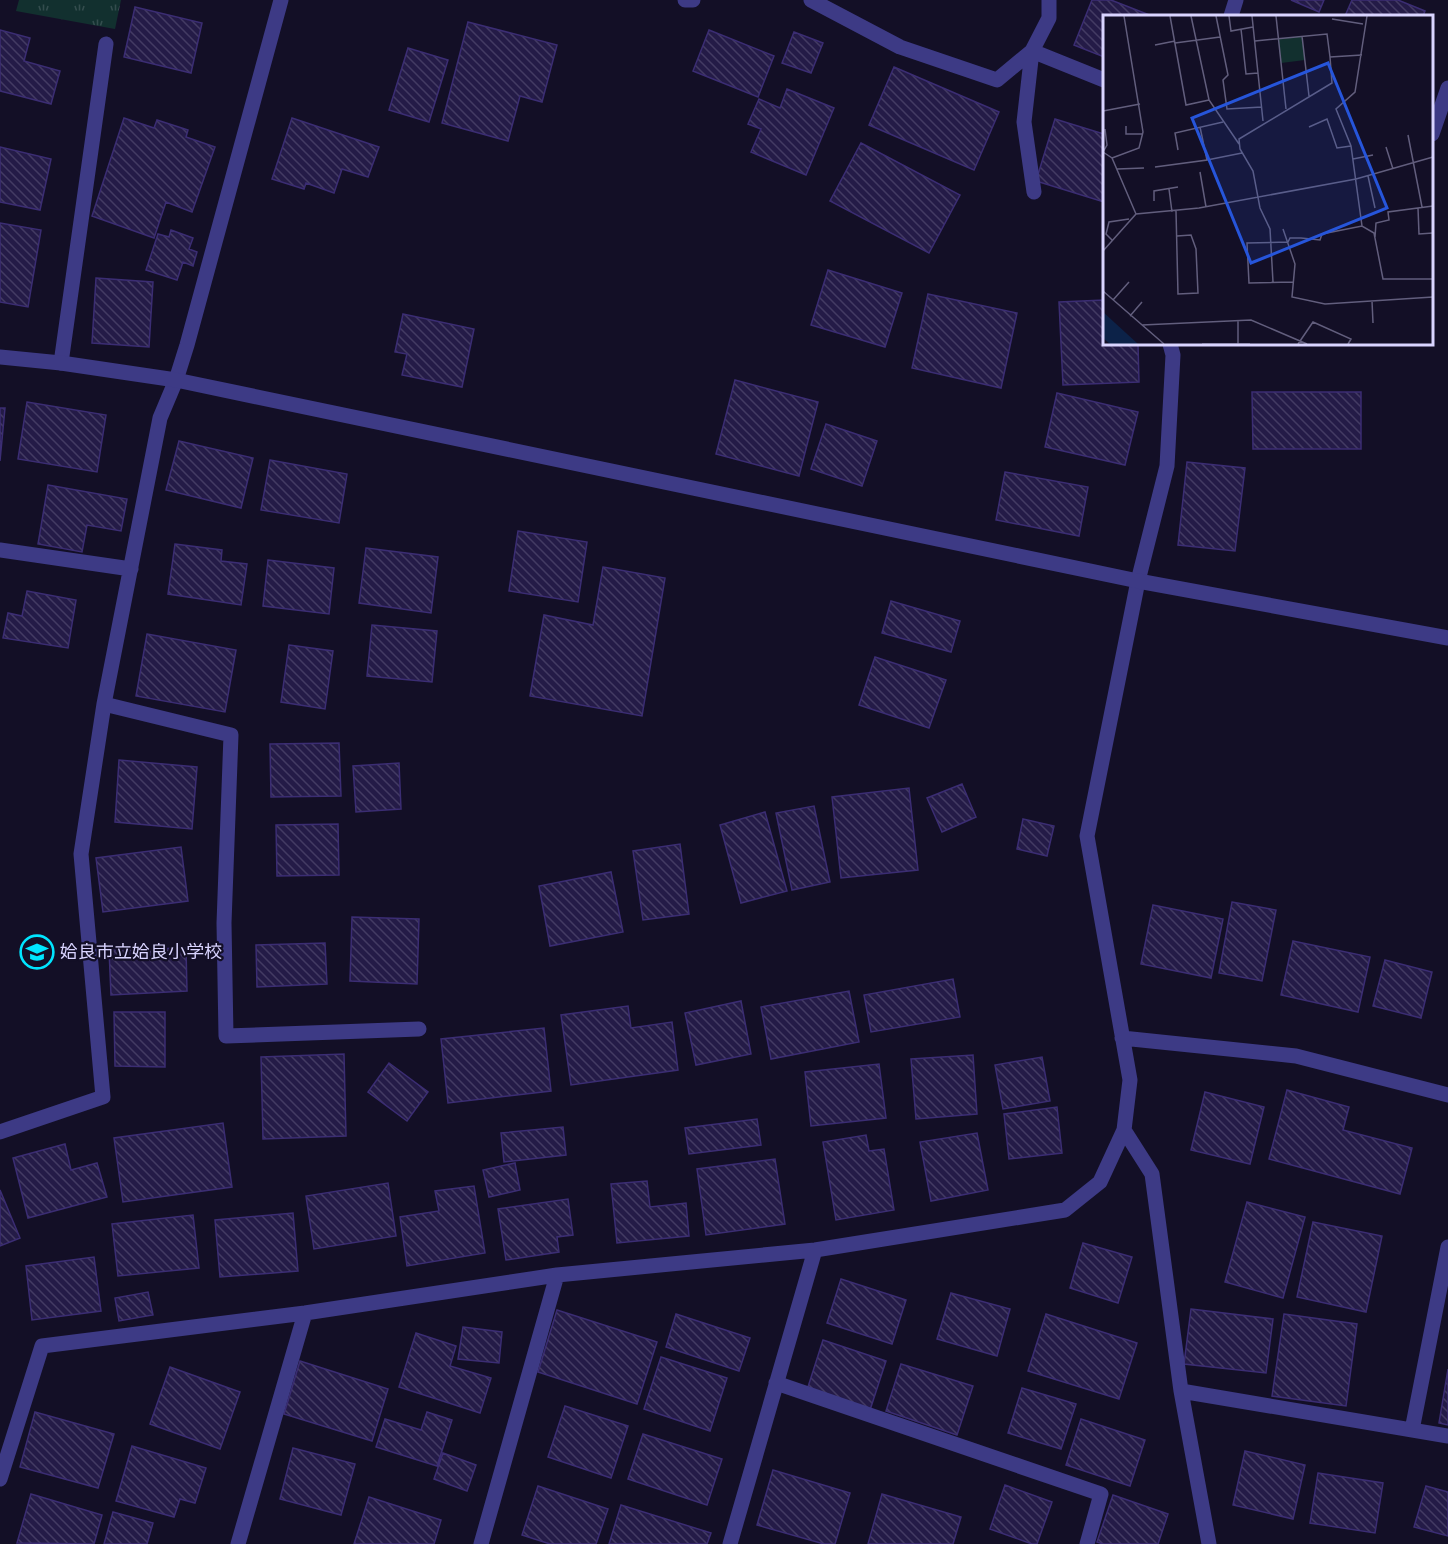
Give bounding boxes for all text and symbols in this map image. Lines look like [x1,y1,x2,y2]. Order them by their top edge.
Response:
inset map [1103,15,1433,345]
school or university icon: 姶良市立姶良小学校 [19,934,55,970]
place label: 姶良市立姶良小学校 [60,941,222,963]

